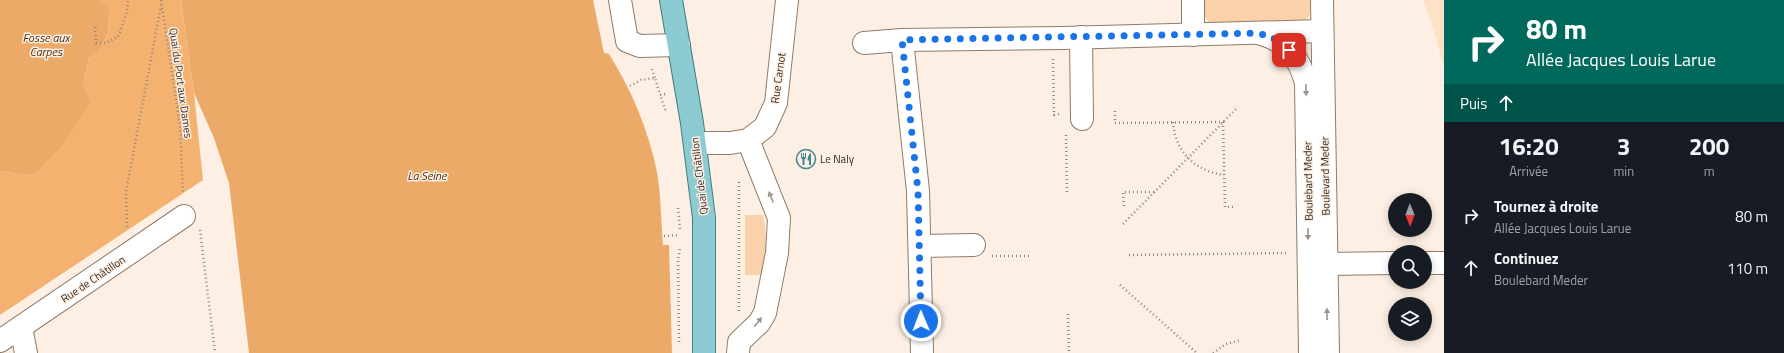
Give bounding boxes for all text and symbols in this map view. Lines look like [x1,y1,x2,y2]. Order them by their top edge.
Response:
text: 80 m [1526,7,1587,50]
icon: right [1460,16,1512,68]
street label: Quai du Port aux Dames [165,27,197,139]
water label: Fosse aux Carpes [22,28,71,61]
pin [1272,33,1306,67]
icon: arrive [1278,39,1300,61]
text: Allée Jacques Louis Larue [1526,46,1716,73]
street label: Rue Carnot [767,51,790,105]
one-way arrow [1303,84,1309,97]
text: Puis [1460,92,1487,115]
icon: ahead [1495,92,1517,114]
text: 16:20 [1499,128,1559,164]
text: 3 [1617,128,1631,164]
text: 200 [1689,128,1729,164]
street label: Quai de Châtillon [686,136,712,216]
street label: Boulevard Meder [1316,136,1334,216]
street label: Boulebard Meder [1299,141,1317,221]
restaurant icon: Le Naly [795,148,817,170]
place label: Le Naly [820,151,855,167]
text: Arrivée [1509,161,1548,181]
text: min [1613,161,1634,181]
text: m [1704,161,1715,181]
water label: La Seine [407,166,448,185]
one-way arrow [767,191,773,203]
north arrow [1388,193,1432,237]
map controls [1388,193,1432,341]
text: Tournez à droite [1494,195,1599,218]
icon: right [1460,205,1482,227]
text: 80 m [1735,205,1768,228]
text: Allée Jacques Louis Larue [1494,218,1631,238]
one-way arrow [1305,228,1312,240]
button: search [1388,245,1432,289]
text: Continuez [1494,247,1559,270]
street label: Rue de Châtillon [58,251,129,307]
icon: ahead [1460,257,1482,279]
text: 110 m [1727,257,1768,280]
text: Boulebard Meder [1494,270,1588,290]
button: layers [1388,297,1432,341]
position arrow [900,300,942,342]
one-way arrow [1324,307,1330,320]
one-way arrow [754,317,763,327]

